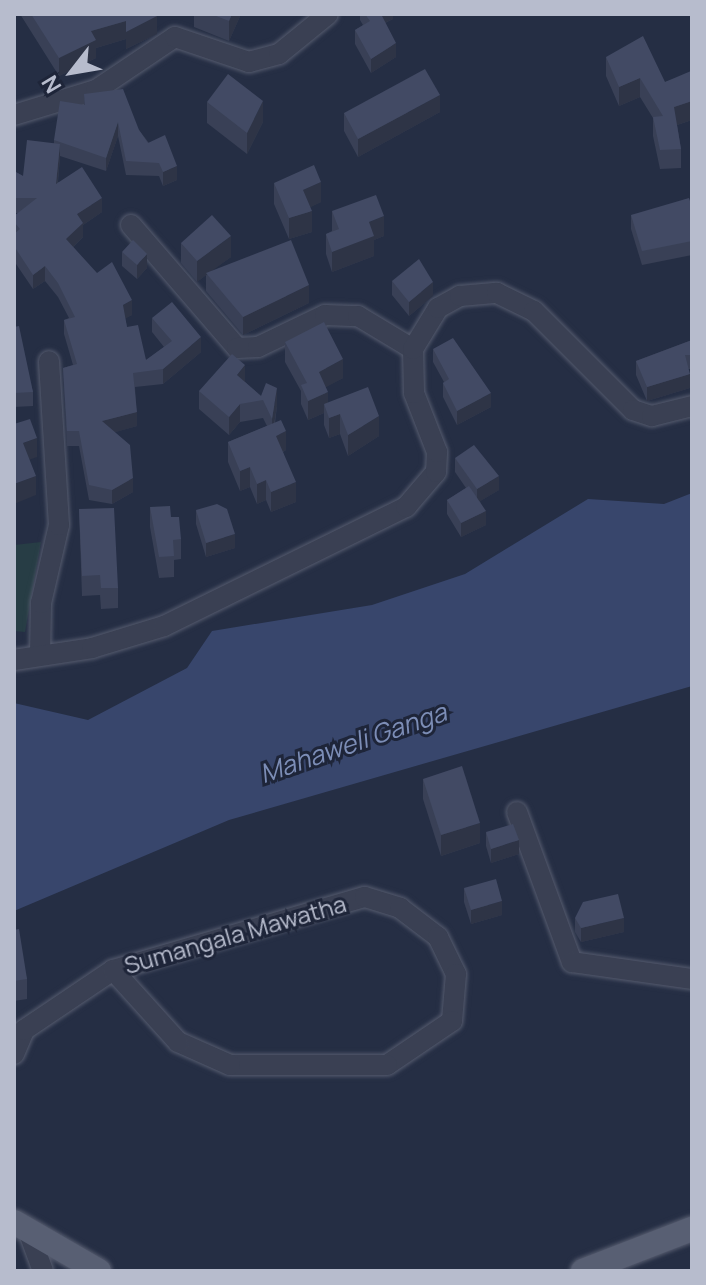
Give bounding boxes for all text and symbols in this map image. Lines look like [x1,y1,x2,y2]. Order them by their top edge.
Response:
north arrow [32,32,112,112]
text: N [35,70,68,99]
water label: Mahaweli Ganga [255,696,451,790]
street label: Sumangala Mawatha [121,889,349,979]

